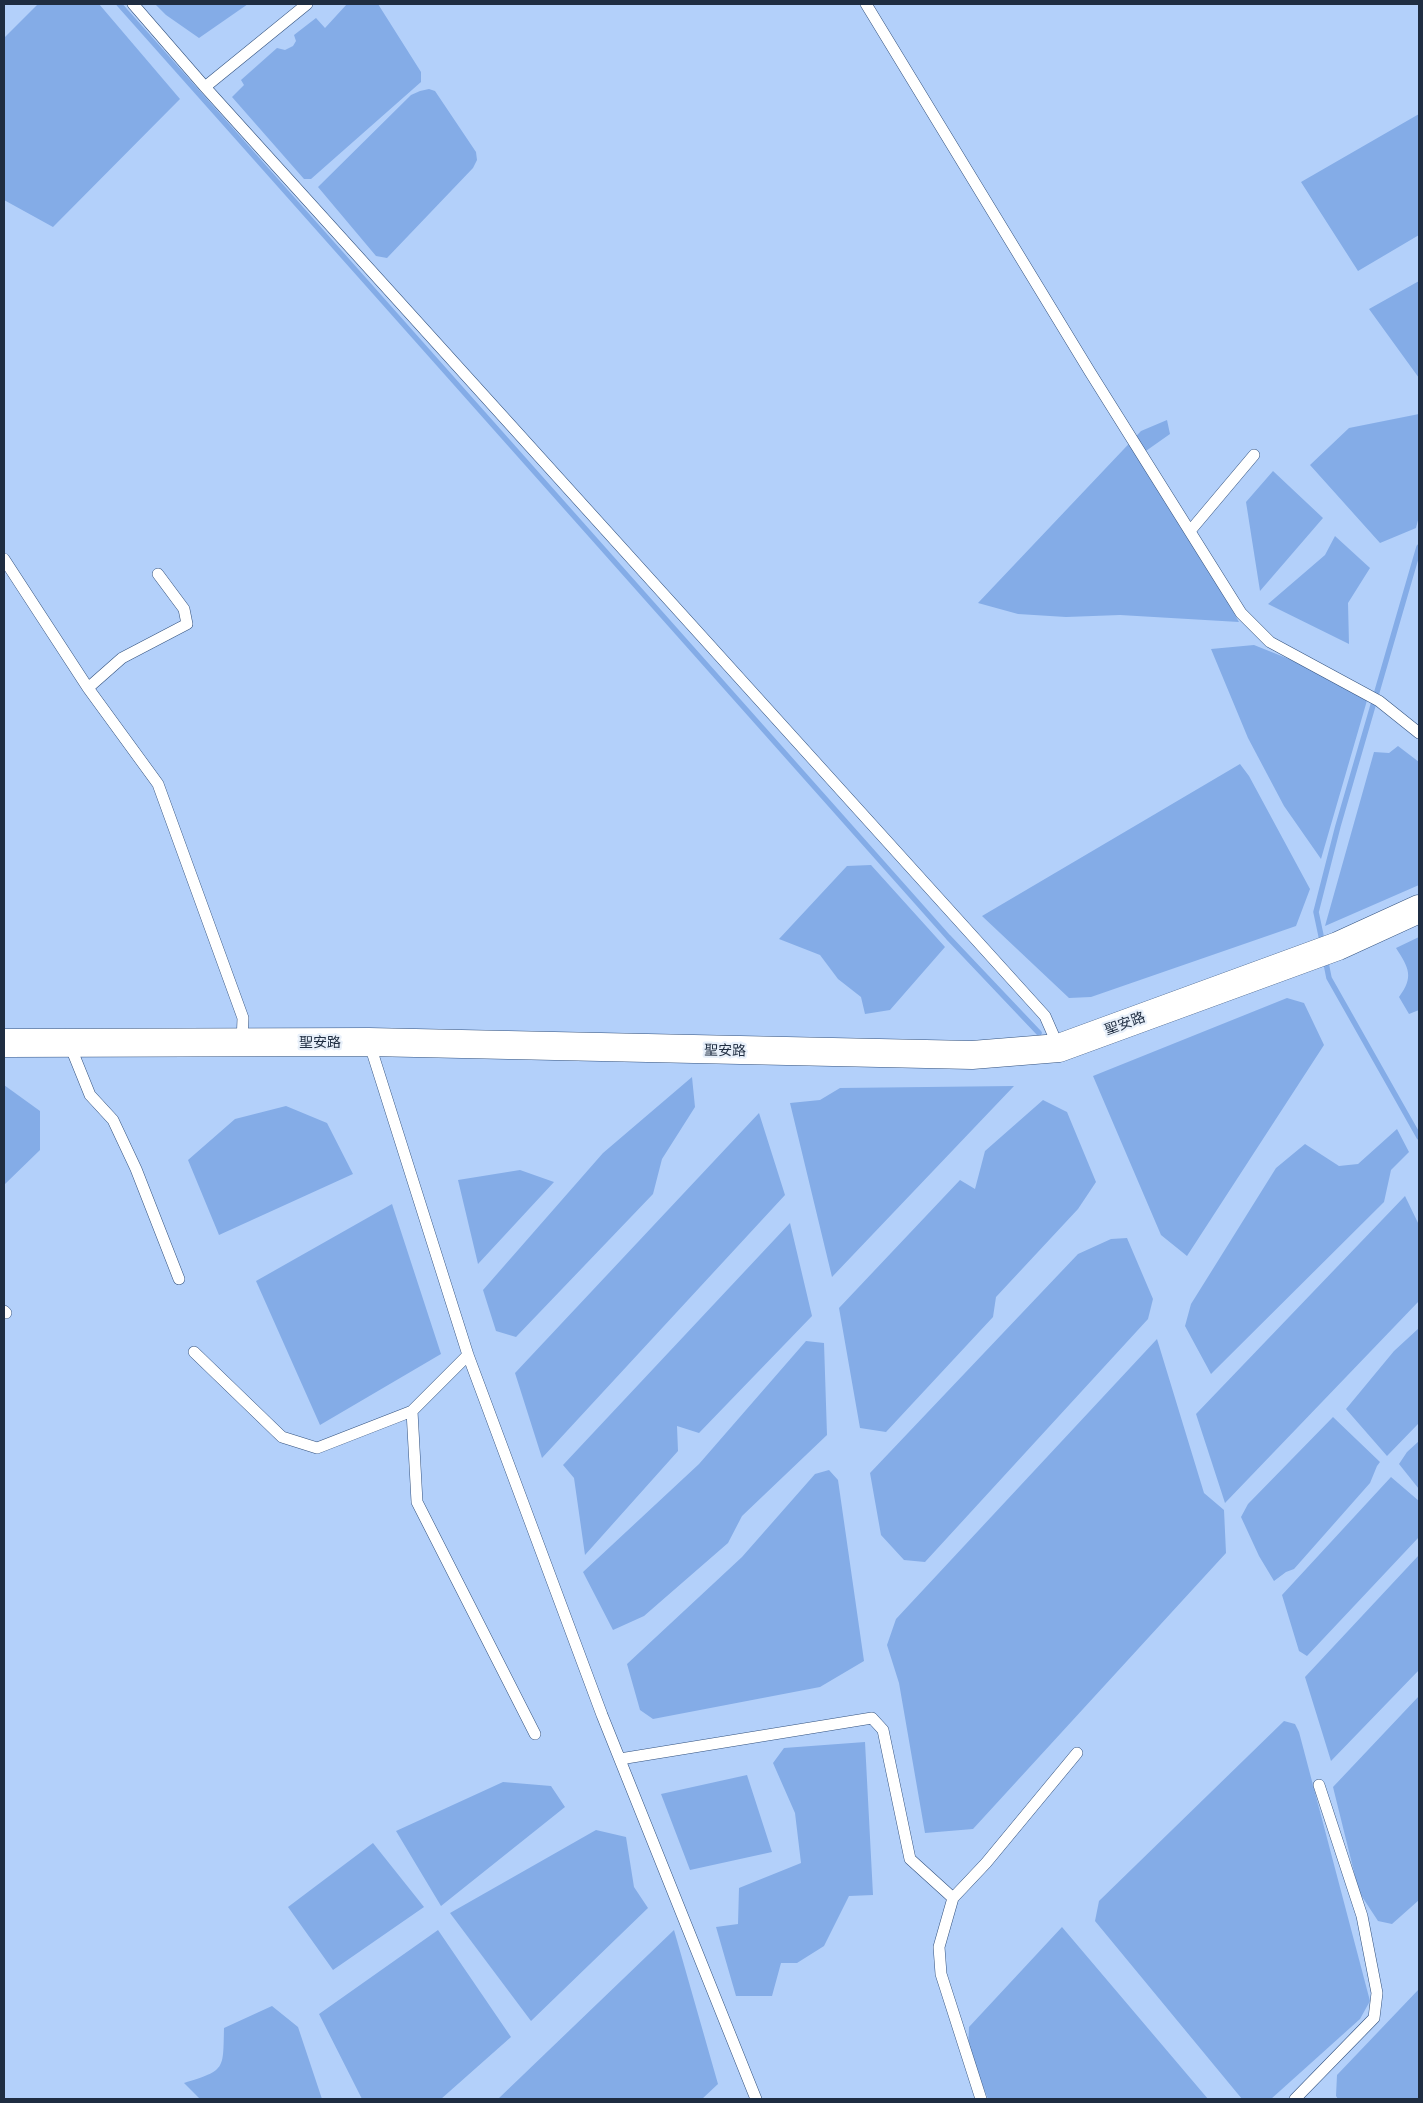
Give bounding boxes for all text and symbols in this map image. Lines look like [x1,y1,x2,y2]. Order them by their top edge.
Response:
street label: 聖安路 [1102,1009,1148,1039]
street label: 聖安路 [299,1035,341,1051]
street label: 聖安路 [704,1042,746,1060]

